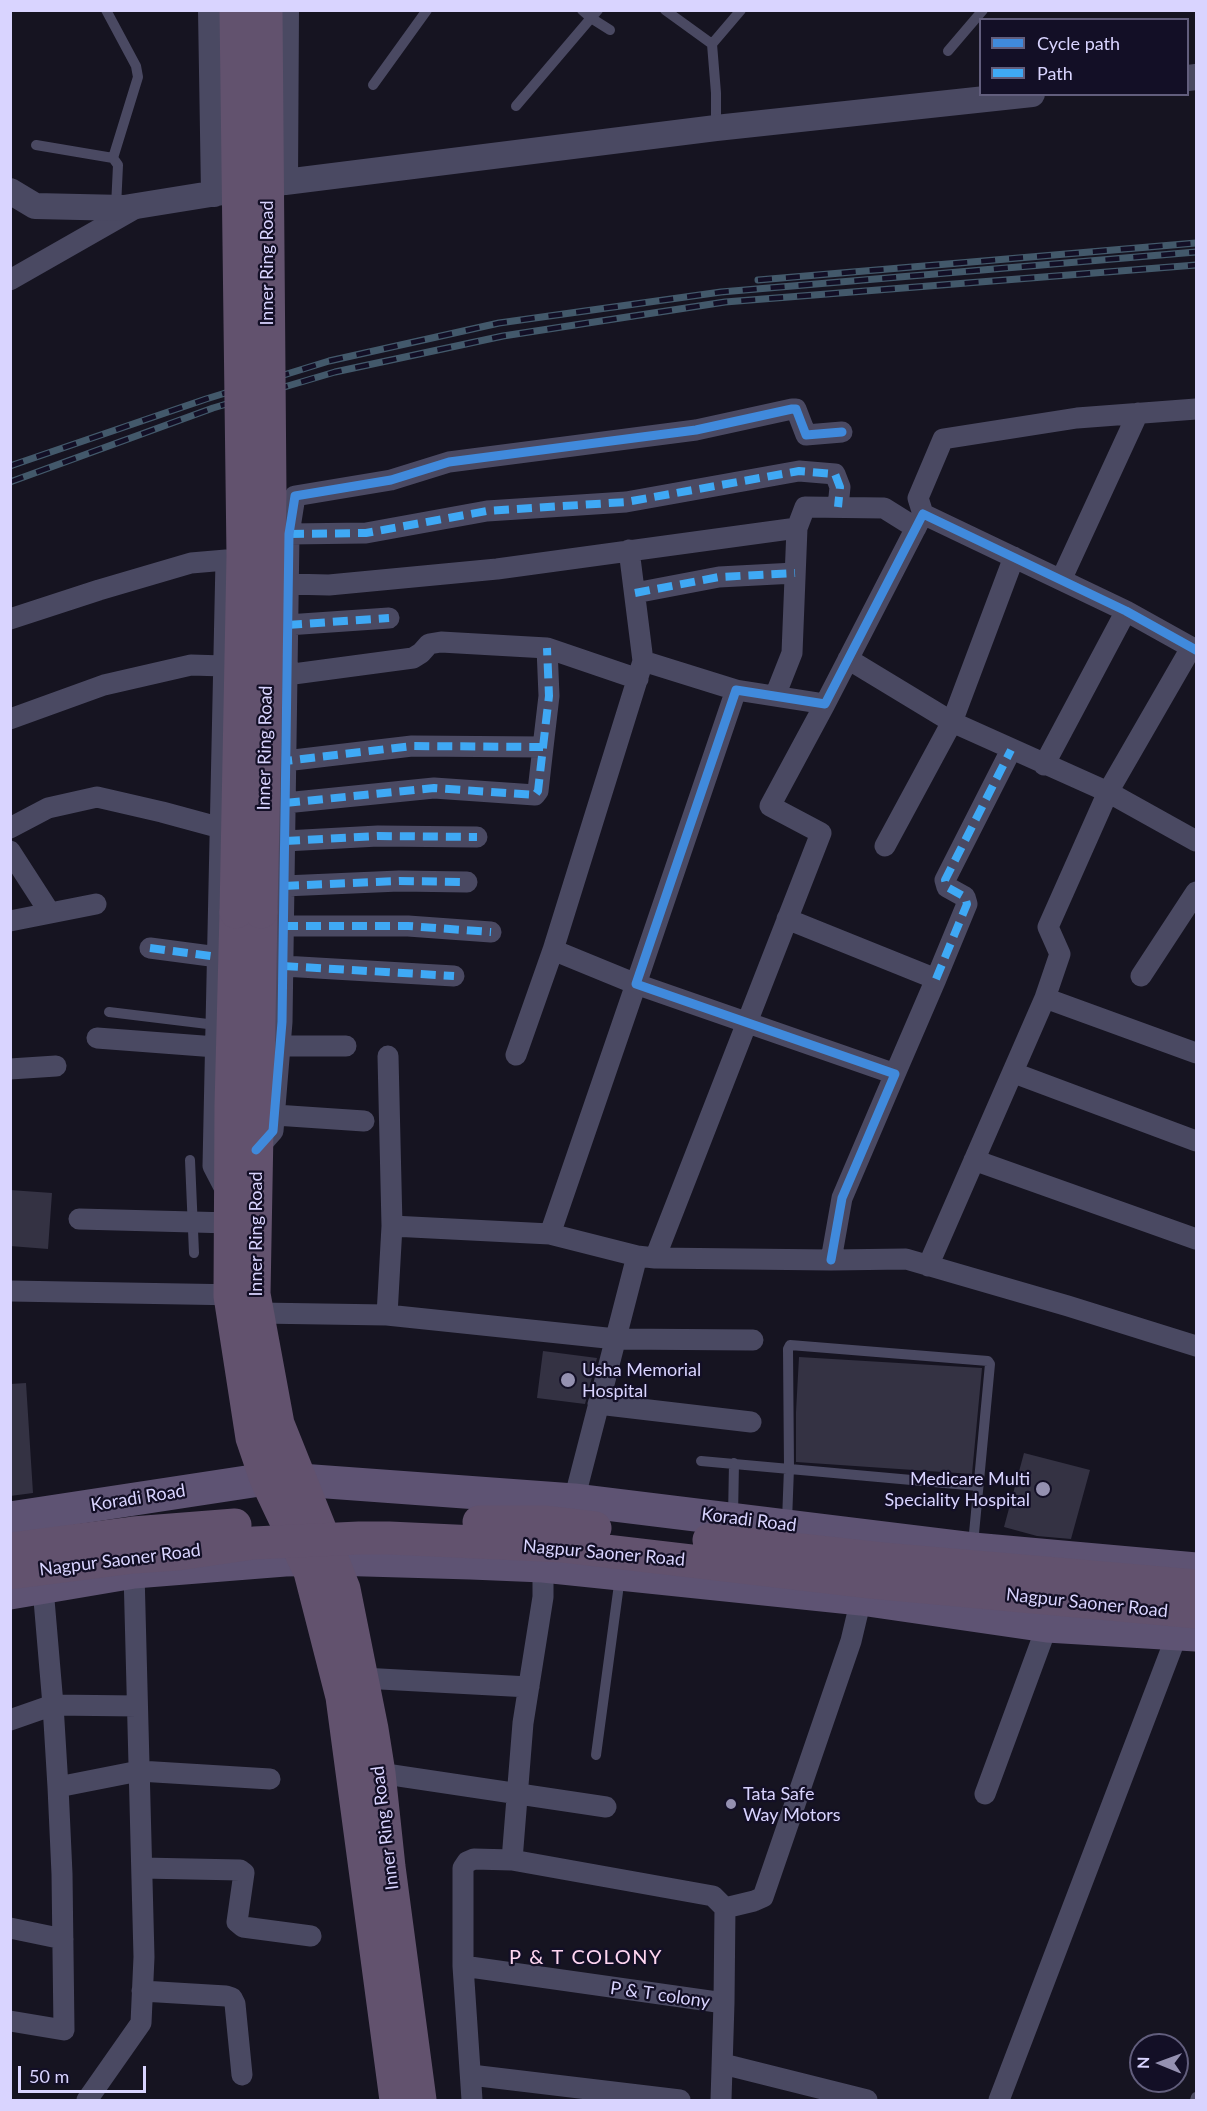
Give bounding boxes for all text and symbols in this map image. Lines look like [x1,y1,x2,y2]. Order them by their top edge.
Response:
legend [979,18,1189,96]
text: Cycle path [1037,32,1120,54]
text: Path [1037,62,1073,84]
street label: Inner Ring Road [256,200,278,326]
street label: Inner Ring Road [253,685,277,811]
street label: Inner Ring Road [245,1171,267,1297]
place label: Usha Memorial Hospital [582,1359,701,1402]
marker: Usha Memorial Hospital [559,1371,577,1389]
place label: Medicare Multi Speciality Hospital [885,1468,1030,1510]
street label: Koradi Road [89,1480,187,1516]
marker: Medicare Multi Speciality Hospital [1034,1480,1052,1498]
street label: Koradi Road [700,1503,798,1537]
street label: Nagpur Saoner Road [522,1535,686,1571]
street label: Nagpur Saoner Road [38,1539,202,1581]
street label: Nagpur Saoner Road [1005,1584,1169,1622]
street label: Inner Ring Road [367,1765,403,1891]
place label: Tata Safe Way Motors [743,1783,841,1826]
marker: Tata Safe Way Motors [724,1797,738,1811]
district label: P & T COLONY [509,1946,663,1970]
street label: P & T colony [609,1977,711,2013]
north arrow [1129,2033,1189,2093]
scale bar [21,2054,148,2092]
text: N [1133,2056,1152,2069]
text: 50 m [29,2065,69,2087]

